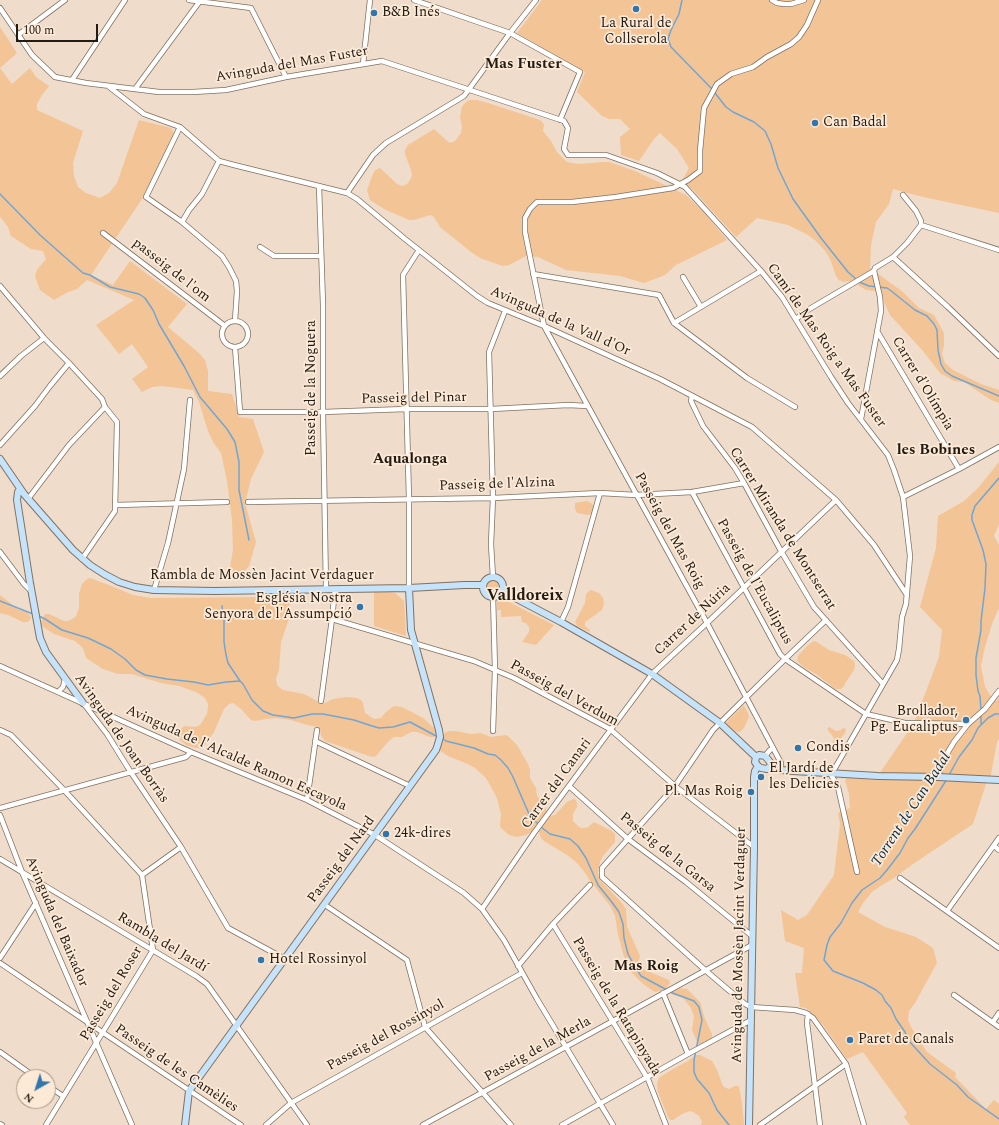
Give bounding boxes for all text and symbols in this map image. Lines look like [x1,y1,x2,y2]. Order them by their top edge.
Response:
marker: La Rural de Collserola [631,4,641,14]
place label: B&B Inés [382,5,440,21]
marker: B&B Inés [369,8,379,18]
scale bar [18,16,100,42]
place label: La Rural de Collserola [601,16,671,48]
text: 100 m [23,21,54,40]
street label: Avinguda del Mas Fuster [215,43,369,87]
district label: Mas Fuster [484,56,562,74]
place label: Can Badal [823,115,886,131]
marker: Can Badal [810,118,820,128]
street label: passeig de l'om [129,235,213,307]
street label: Camí de Mas Roig a Mas Fuster [763,261,889,431]
street label: Avinguda de la Vall d'Or [487,283,633,361]
street label: Passeig de la Noguera [304,320,320,456]
street label: Carrer d'Olímpia [887,334,957,434]
street label: Passeig del Pinar [361,390,467,408]
district label: les Bobines [897,442,975,460]
street label: Carrer Miranda de Montserrat [725,445,839,613]
district label: Aqualonga [373,451,447,469]
street label: Passeig del Mas Roig [630,470,708,592]
street label: Passeig de l'Alzina [439,475,555,495]
street label: Passeig de l'Eucaliptus [712,516,796,648]
street label: Rambla de Mossèn Jacint Verdaguer [150,568,374,584]
street label: Carrer de Núria [651,580,735,660]
district label: Valldoreix [487,587,563,607]
place label: Església Nostra Senyora de l'Assumpció [205,591,352,624]
marker: Església Nostra Senyora de l'Assumpció [355,602,365,612]
street label: Passeig del Verdum [507,657,621,731]
street label: Avinguda de Joan Borràs [70,671,172,807]
street label: Avinguda de l'Alcalde Ramon Escayola [123,703,349,815]
place label: Brollador, Pg. Eucaliptus [870,704,958,736]
marker: Brollador, Pg. Eucaliptus [961,715,971,725]
street label: Carrer del Canari [518,735,596,833]
place label: Condis [806,740,850,756]
marker: Condis [793,743,803,753]
water label: Torrent de Can Badal [868,750,956,870]
place label: El Jardí de les Delicies [769,761,839,794]
marker: El Jardí de les Delicies [756,772,766,782]
place label: Pl. Mas Roig [664,784,743,800]
marker: Pl. Mas Roig [746,787,756,797]
street label: Passeig de la Garsa [616,809,718,897]
street label: Passeig del Nard [305,813,379,907]
place label: 24k-dires [394,826,451,842]
street label: Avinguda de Mossèn Jacint Verdaguer [730,827,750,1063]
marker: 24k-dires [381,829,391,839]
street label: Avinguda del Baixador [21,854,91,990]
street label: Rambla del Jardí [114,909,210,977]
street label: Passeig de la Ratapinyada [568,935,664,1079]
street label: Passeig del Roser [77,944,147,1044]
place label: Hotel Rossinyol [269,952,367,968]
marker: Hotel Rossinyol [256,955,266,965]
district label: Mas Roig [613,958,679,976]
street label: Passeig del Rossinyol [324,997,448,1075]
street label: Passeig de la Merla [482,1014,594,1086]
street label: Passeig de les Camèlies [111,1021,241,1117]
place label: Paret de Canals [858,1032,954,1048]
marker: Paret de Canals [845,1035,855,1045]
north arrow [16,1069,56,1109]
text: N [20,1089,38,1107]

